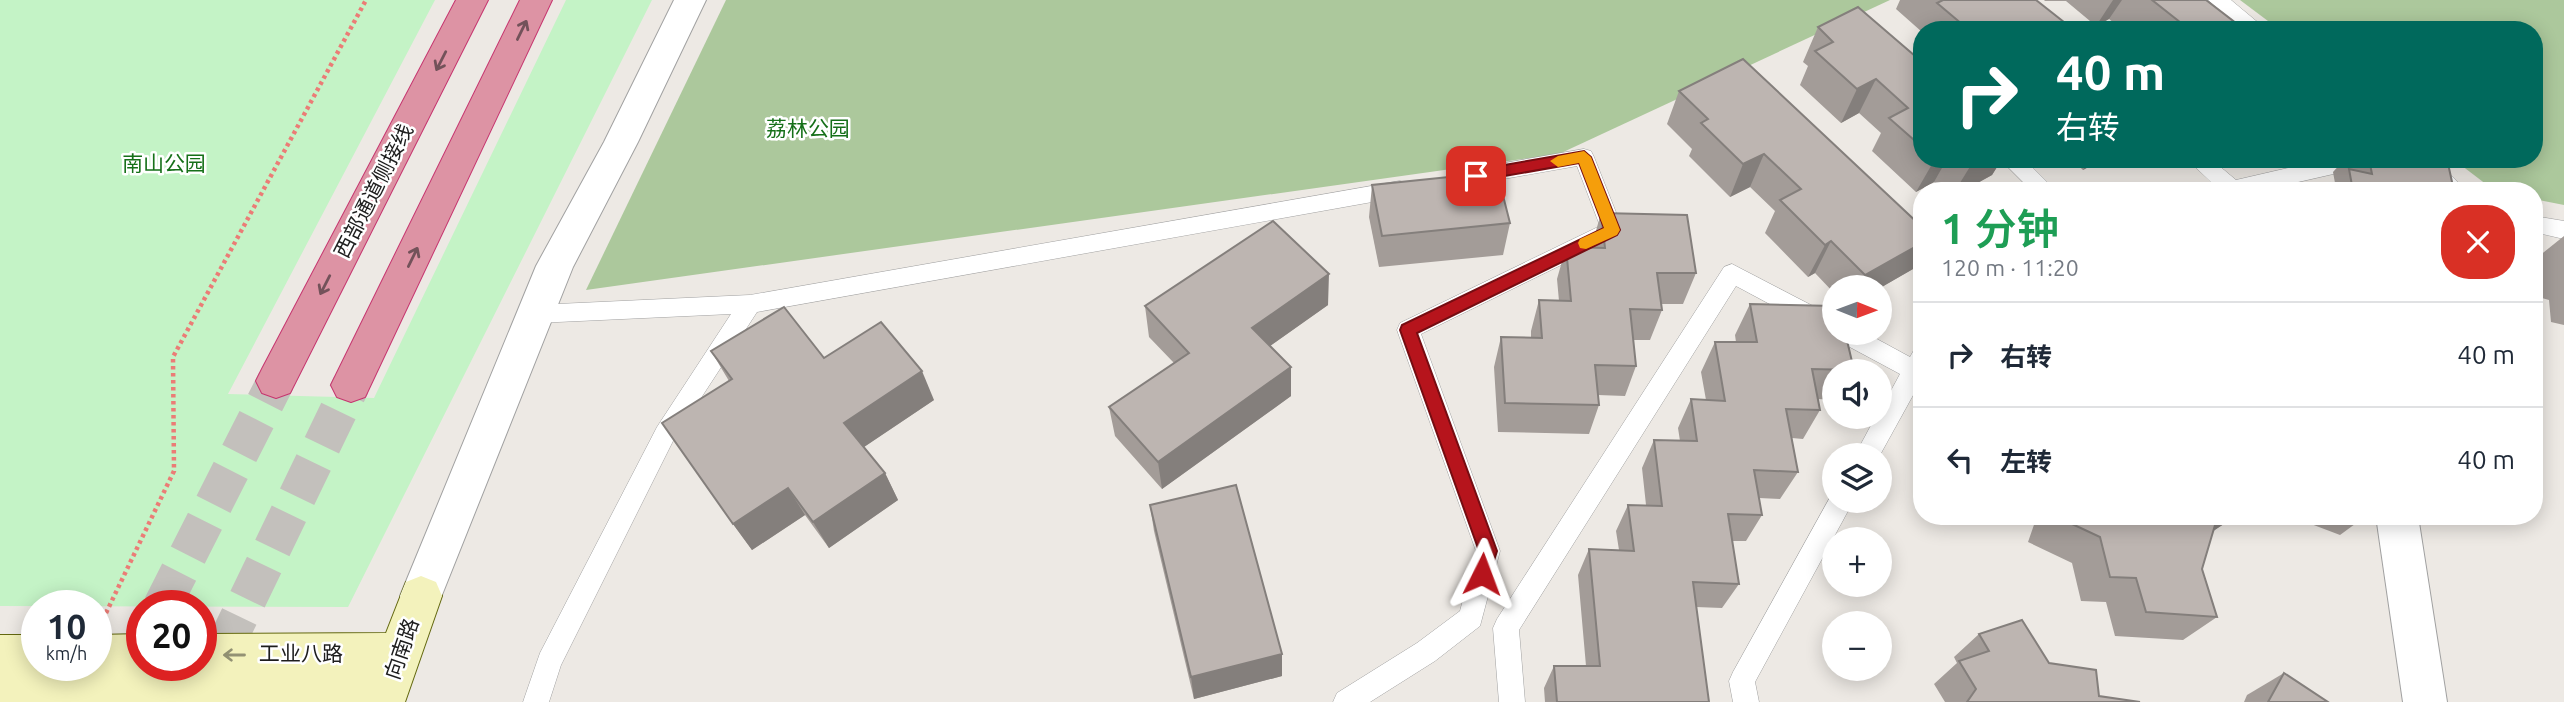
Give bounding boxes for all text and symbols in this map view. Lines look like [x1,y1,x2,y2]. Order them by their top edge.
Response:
one-way arrow [516,20,529,41]
text: 40 m [2056,44,2165,99]
icon: right [1941,49,2032,140]
one-way arrow [433,50,447,71]
text: 右转 [2056,109,2120,145]
park label: 荔林公园 [766,116,850,140]
street label: 西部通道侧接线 [329,120,417,261]
pin [1446,146,1506,206]
park label: 南山公园 [122,151,206,175]
icon: arrive [1457,157,1495,195]
text: 1 分钟 [1941,205,2059,252]
button: close [2441,205,2515,279]
one-way arrow [407,247,420,268]
text: 120 m · 11:20 [1941,255,2079,280]
one-way arrow [318,274,332,295]
north arrow [1822,275,1892,345]
map controls [1822,275,1892,681]
icon: right [1941,336,1979,374]
text: 40 m [2457,340,2515,369]
text: 右转 [2000,342,2052,371]
button: sound [1822,359,1892,429]
icon: left [1941,441,1979,479]
button: layers [1822,443,1892,513]
text: 40 m [2457,445,2515,474]
text: 左转 [2000,447,2052,476]
button: + [1822,527,1892,597]
position arrow [1445,537,1519,611]
speed limit sign: 20 [126,590,217,681]
text: 10 [47,606,86,646]
button: − [1822,611,1892,681]
street label: 向南路 [379,615,423,682]
street label: 工业八路 [259,641,343,665]
text: km/h [46,643,87,663]
one-way arrow [222,648,245,662]

